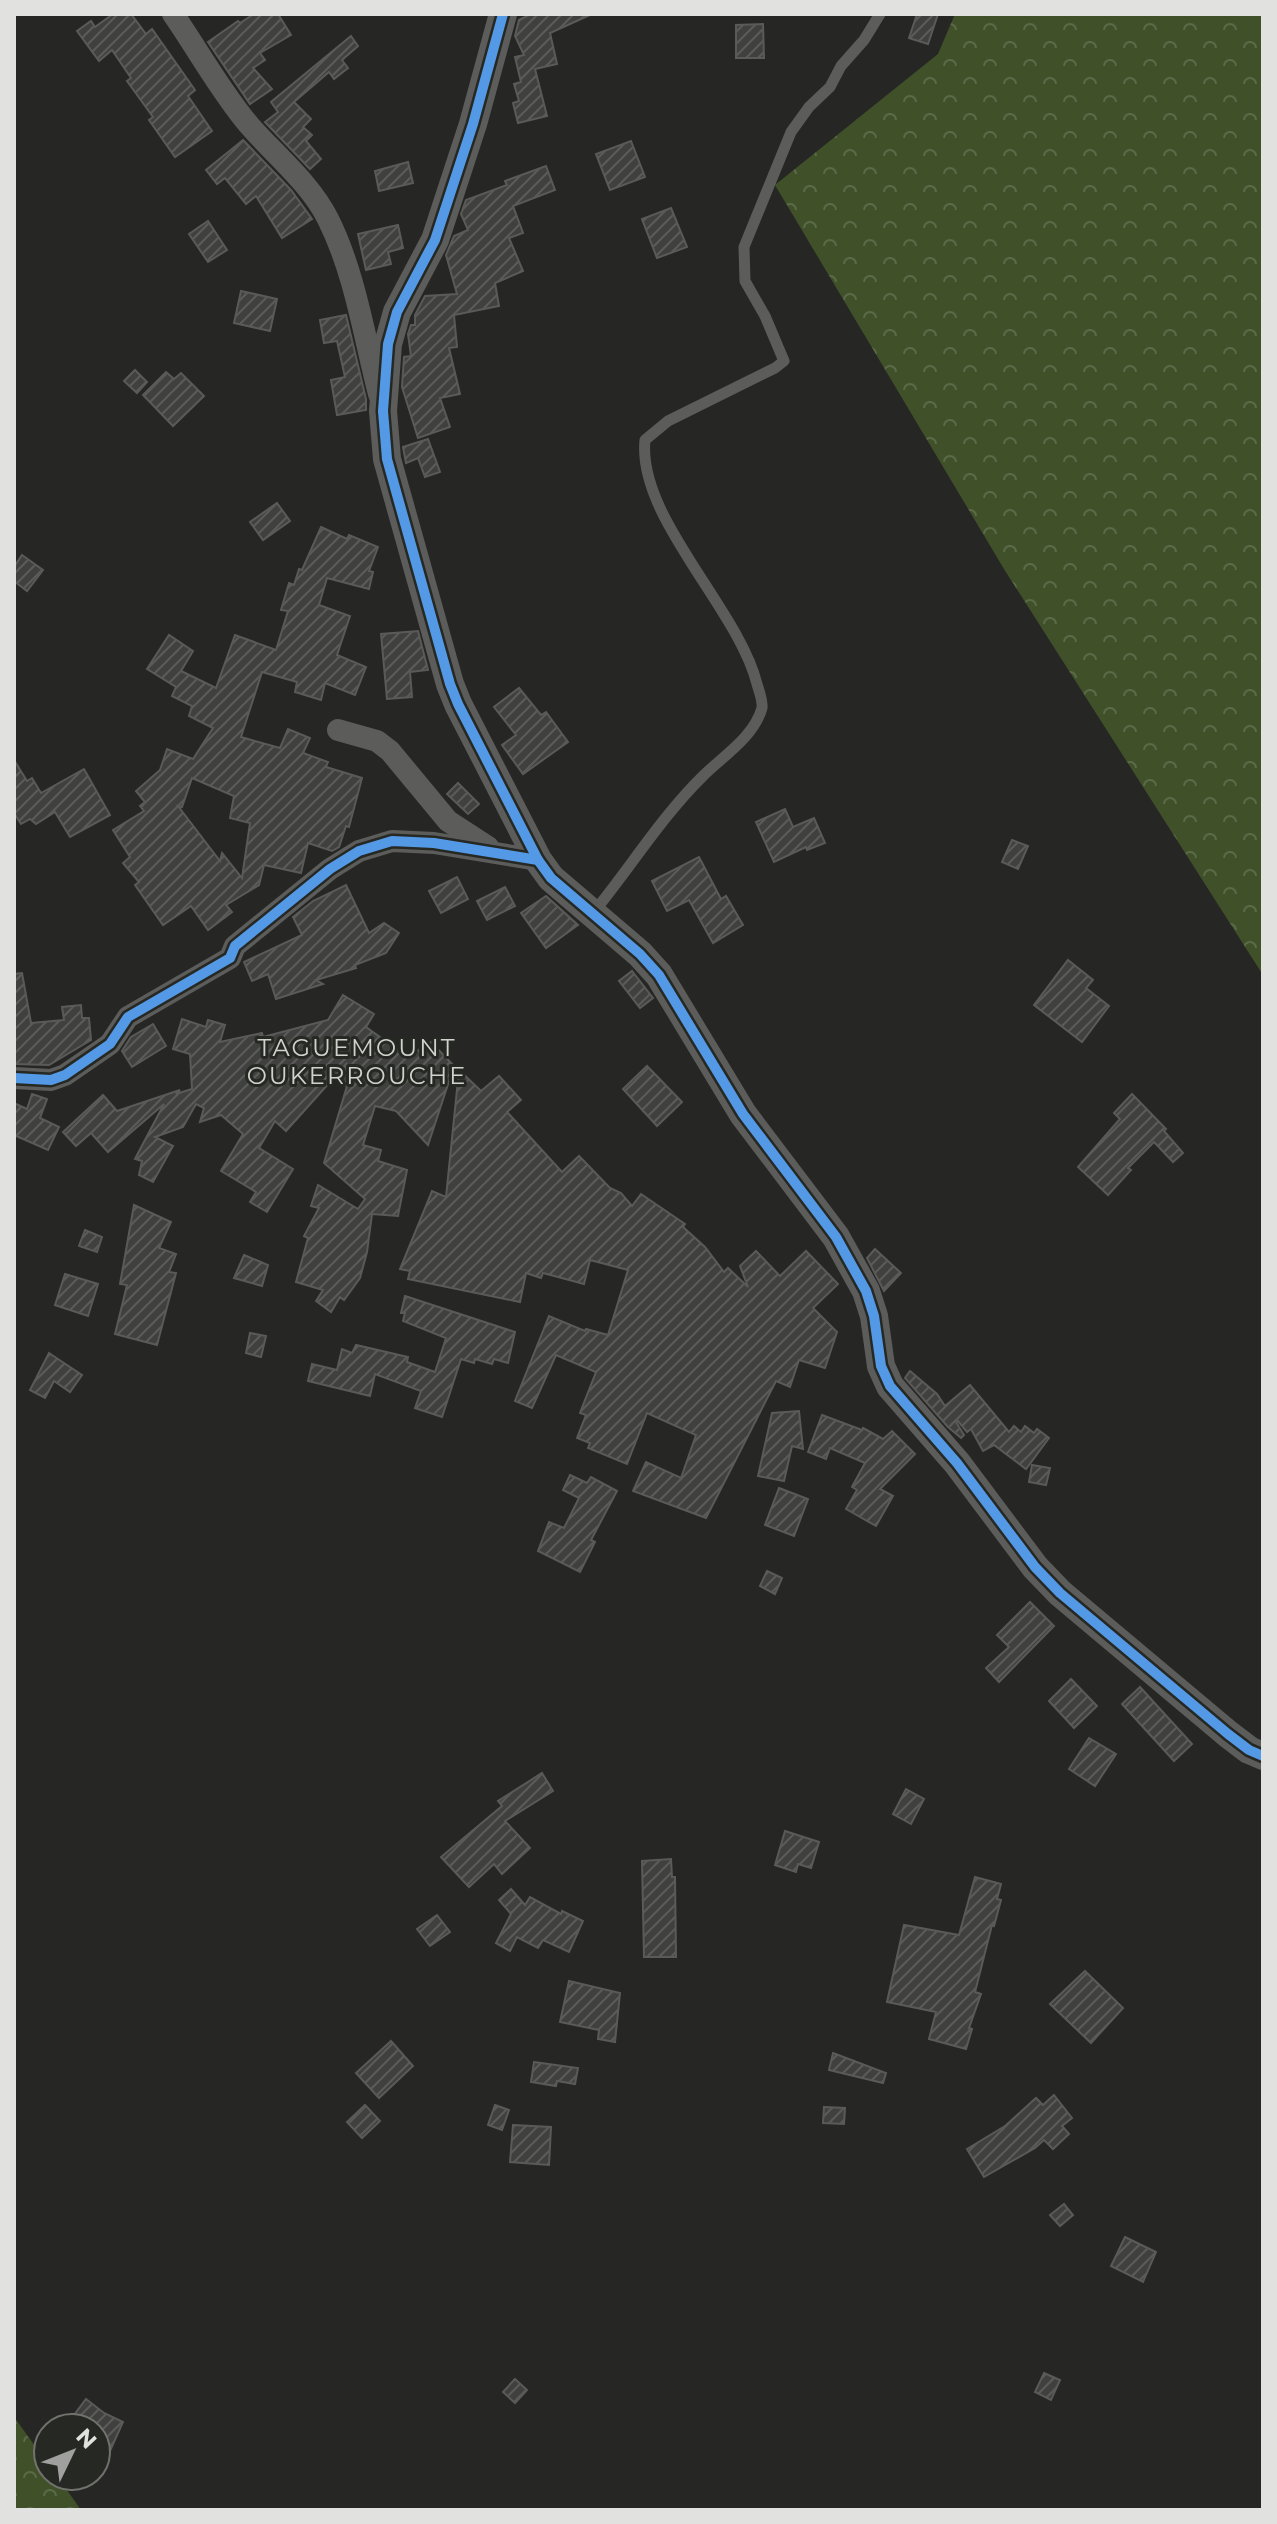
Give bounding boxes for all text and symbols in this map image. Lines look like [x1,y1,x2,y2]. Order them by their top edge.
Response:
district label: TAGUEMOUNT OUKERROUCHE [247,1033,467,1090]
north arrow [32,2412,112,2492]
text: N [70,2423,102,2454]

